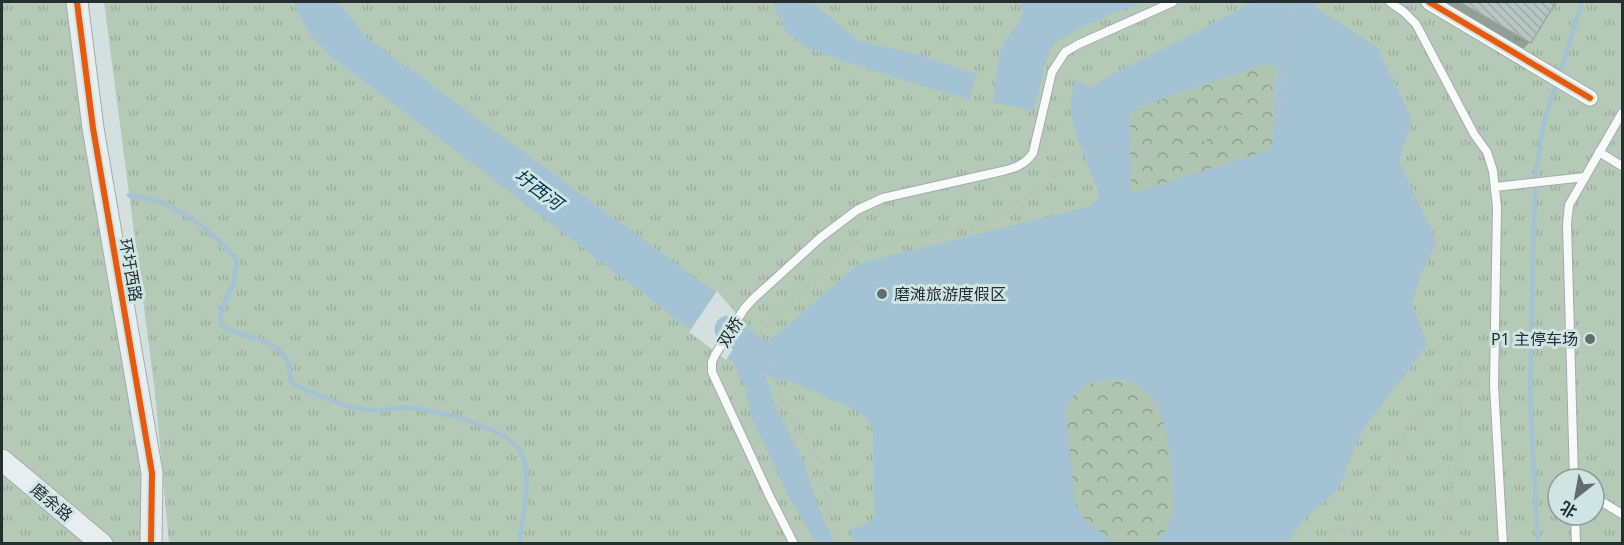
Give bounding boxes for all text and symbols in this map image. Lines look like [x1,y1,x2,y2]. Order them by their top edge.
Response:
water label: 圩西河 [510,163,570,217]
street label: 环圩西路 [115,237,147,303]
place label: 磨滩旅游度假区 [894,283,1006,305]
marker: 磨滩旅游度假区 [875,287,889,301]
street label: 双桥 [712,313,748,351]
place label: P1 主停车场 [1491,328,1578,350]
marker: P1 主停车场 [1583,332,1597,346]
north arrow [1546,467,1606,527]
street label: 磨余路 [27,478,77,526]
text: 北 [1556,496,1581,523]

